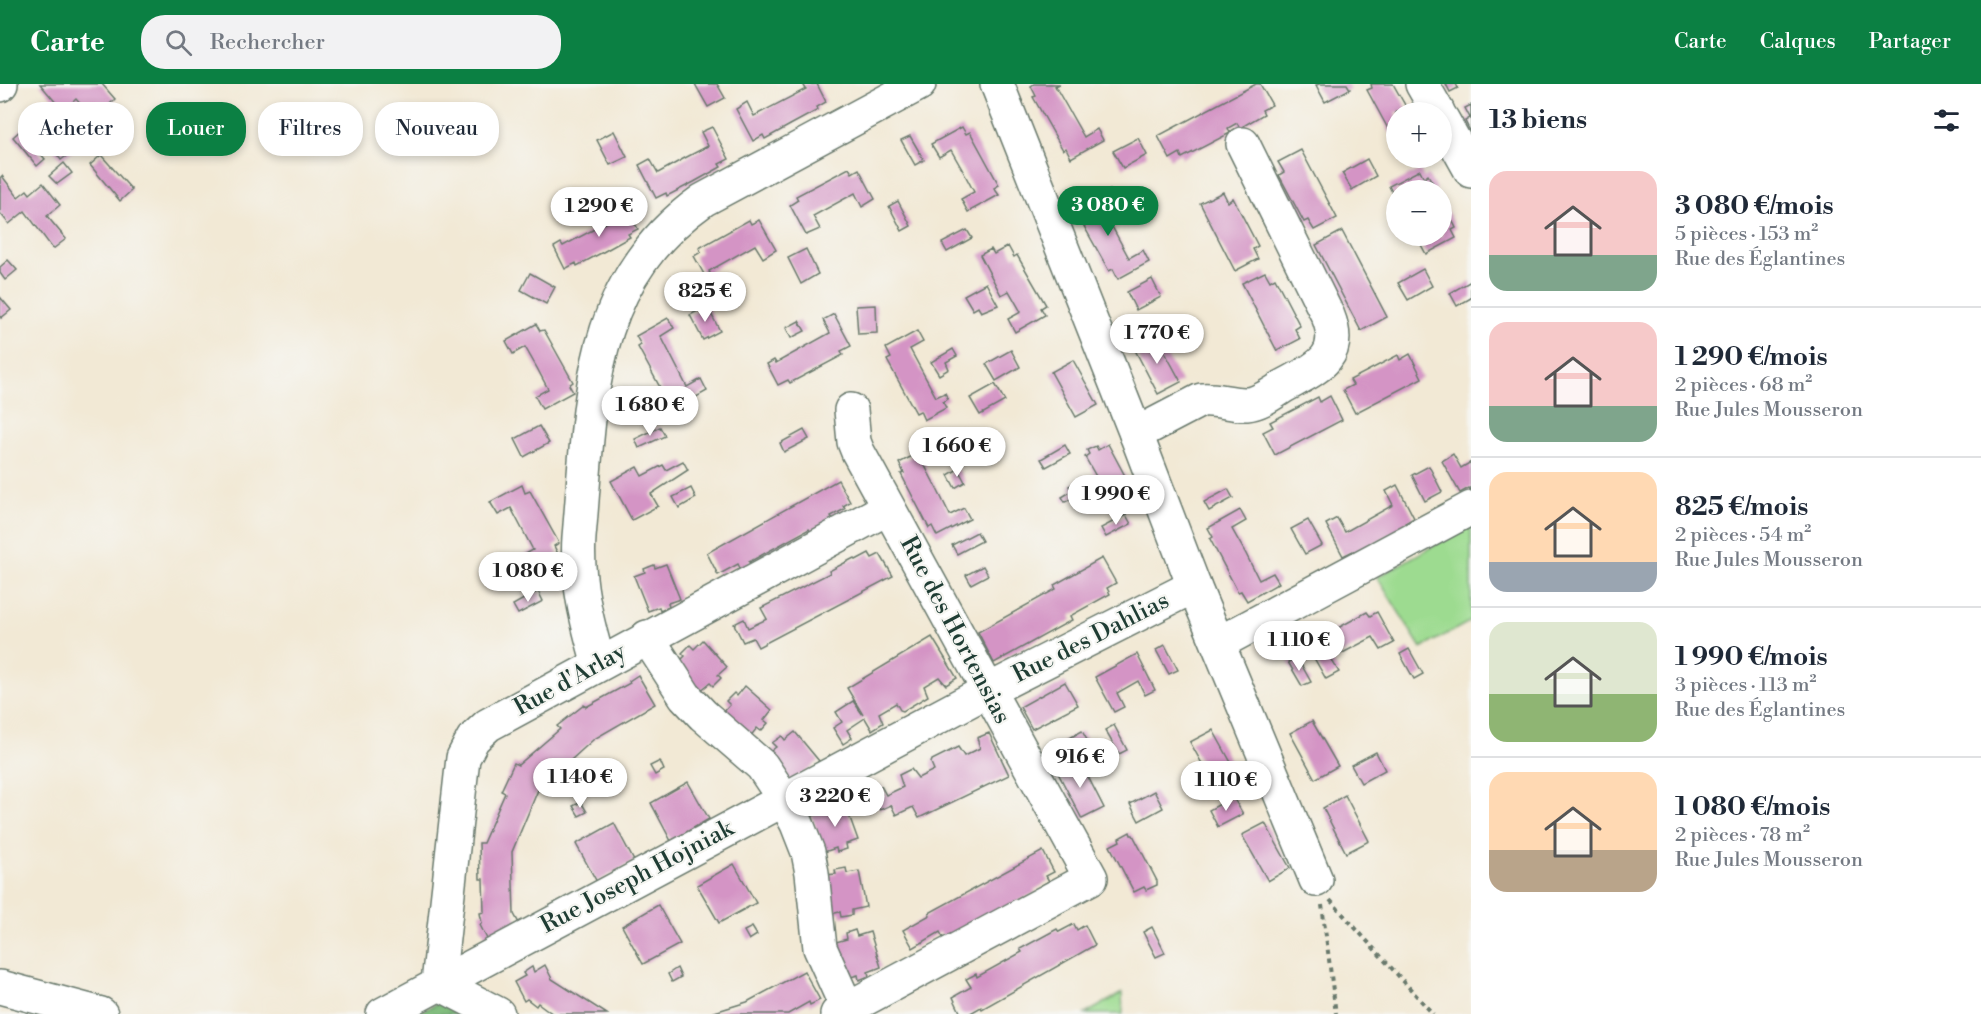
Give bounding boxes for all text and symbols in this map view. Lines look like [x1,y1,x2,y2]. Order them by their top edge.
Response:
search box [141,15,561,69]
text: Carte [30,25,105,60]
icon: search [162,26,195,59]
text: Rechercher [210,29,325,56]
text: Carte [1674,29,1727,55]
text: Calques [1760,29,1836,55]
text: Partager [1869,29,1951,55]
chip: Acheter [18,102,134,156]
chip: Louer [146,102,246,156]
chip: Filtres [258,102,363,156]
chip: Nouveau [375,102,499,156]
map controls [1386,102,1452,246]
button: + [1386,102,1452,168]
text: 13 biens [1489,104,1587,136]
icon: filters [1930,104,1963,137]
button: − [1386,180,1452,246]
pin: 3 080 € [1053,186,1163,237]
pin: 1 290 € [544,187,654,238]
text: 3 080 €/mois [1675,190,1834,222]
text: 3 080 € [1071,193,1145,218]
text: 1 290 € [565,194,633,219]
icon: home [1537,195,1609,267]
text: 5 pièces · 153 m² [1675,222,1818,247]
text: Rue des Églantines [1675,247,1845,272]
pin: 825 € [663,272,747,323]
text: 825 € [678,279,732,304]
pin: 1 770 € [1102,314,1212,365]
text: 1 770 € [1124,321,1190,346]
text: 1 290 €/mois [1675,341,1828,373]
icon: home [1537,346,1609,418]
text: 2 pièces · 68 m² [1675,373,1812,398]
pin: 1 680 € [595,386,705,437]
text: 1 680 € [616,393,684,418]
text: Rue Jules Mousseron [1675,398,1863,423]
pin: 1 660 € [902,427,1012,478]
text: 1 660 € [923,434,991,459]
pin: 1 990 € [1061,475,1171,526]
text: 1 990 € [1082,482,1150,507]
text: 825 €/mois [1675,491,1808,523]
icon: home [1537,496,1609,568]
text: 2 pièces · 54 m² [1675,523,1811,548]
street label: Rue des Hortensias [893,531,1017,729]
text: Rue Jules Mousseron [1675,548,1863,573]
pin: 1 080 € [473,552,583,603]
text: 1 080 € [493,559,563,584]
street label: Rue des Dahlias [1008,586,1174,690]
pin: 1 110 € [1244,621,1354,672]
text: 1 110 € [1268,628,1330,653]
street label: Rue d'Arlay [509,637,632,723]
text: 1 990 €/mois [1675,641,1828,673]
icon: home [1537,646,1609,718]
text: 3 pièces · 113 m² [1675,673,1817,698]
text: Rue des Églantines [1675,698,1845,723]
pin: 916 € [1038,738,1122,789]
text: 916 € [1055,745,1105,770]
pin: 1 140 € [525,758,635,809]
pin: 1 110 € [1171,761,1281,812]
text: 1 140 € [547,765,613,790]
text: 1 110 € [1195,768,1257,793]
pin: 3 220 € [780,777,890,828]
text: 3 220 € [800,784,871,809]
text: 1 080 €/mois [1675,791,1830,823]
icon: home [1537,796,1609,868]
street label: Rue Joseph Hojniak [535,813,740,941]
text: 2 pièces · 78 m² [1675,823,1810,848]
text: Rue Jules Mousseron [1675,848,1863,873]

